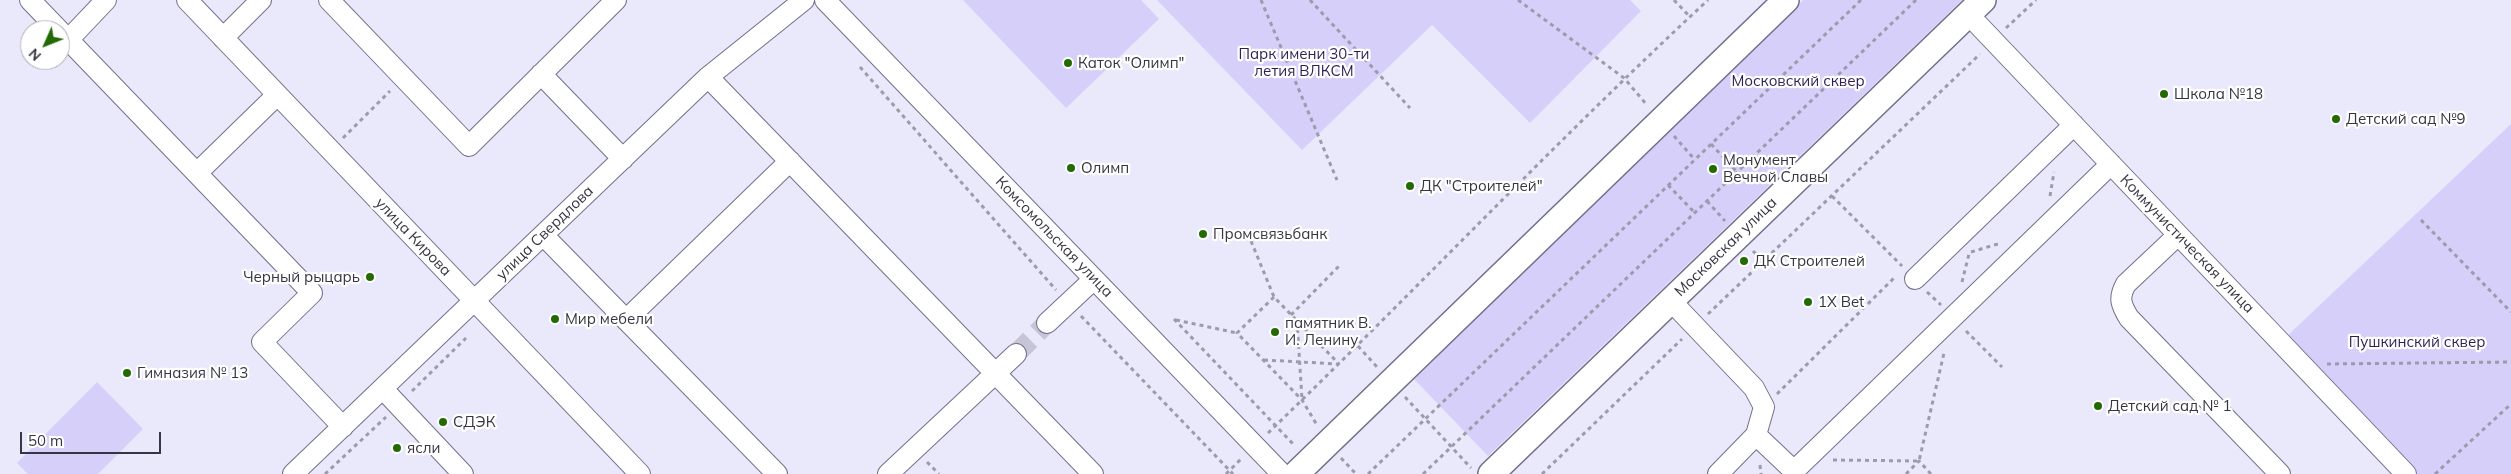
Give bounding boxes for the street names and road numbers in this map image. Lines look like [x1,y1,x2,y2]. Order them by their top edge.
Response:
street label: Коммунистическая улица [2116,171,2258,317]
street label: Комсомольская улица [992,173,1116,301]
street label: улица Свердлова [493,182,597,284]
street label: улица Кирова [371,194,455,280]
street label: Московская улица [1671,194,1781,300]

